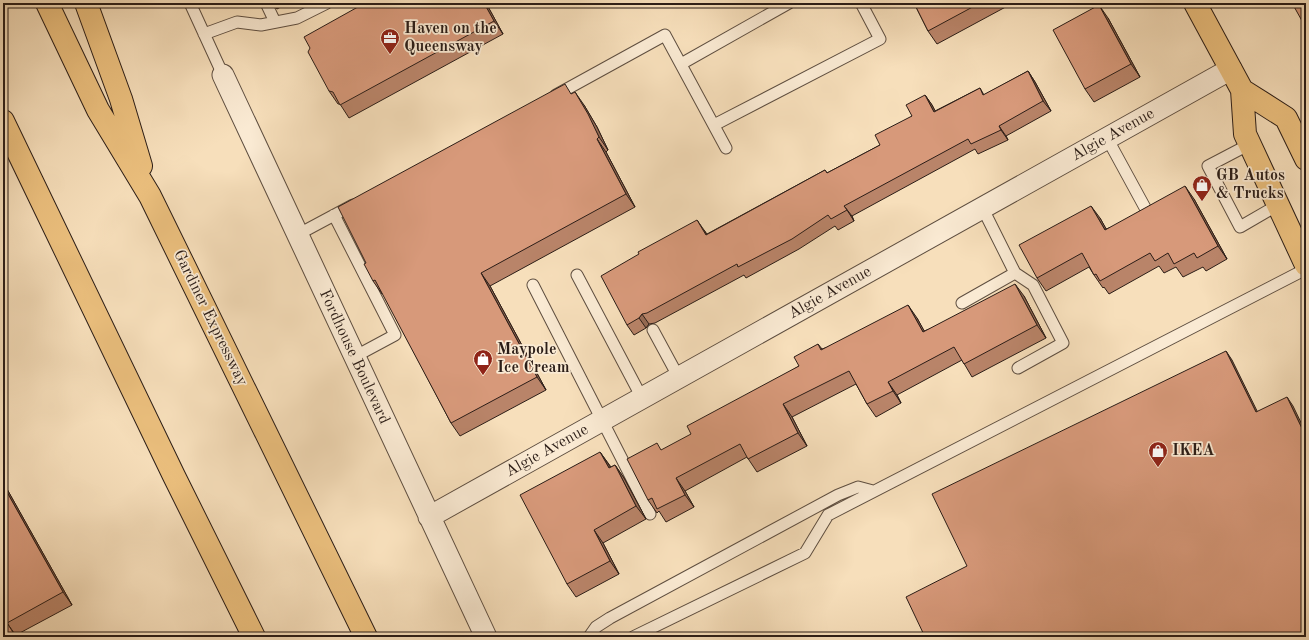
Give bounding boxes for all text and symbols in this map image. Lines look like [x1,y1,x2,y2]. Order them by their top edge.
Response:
place label: Haven on the Queensway [404,21,497,55]
office icon: Haven on the Queensway [379,27,401,55]
street label: Algie Avenue [1069,106,1157,164]
place label: GB Autos & Trucks [1216,168,1285,202]
shop icon: GB Autos & Trucks [1191,174,1213,202]
street label: Gardiner Expressway [170,247,250,389]
street label: Algie Avenue [786,264,874,322]
street label: Fordhouse Boulevard [316,287,392,427]
place label: Maypole Ice Cream [497,342,570,376]
shop icon: Maypole Ice Cream [472,348,494,376]
street label: Algie Avenue [503,422,591,480]
shop icon: IKEA [1147,440,1169,468]
place label: IKEA [1172,443,1214,459]

